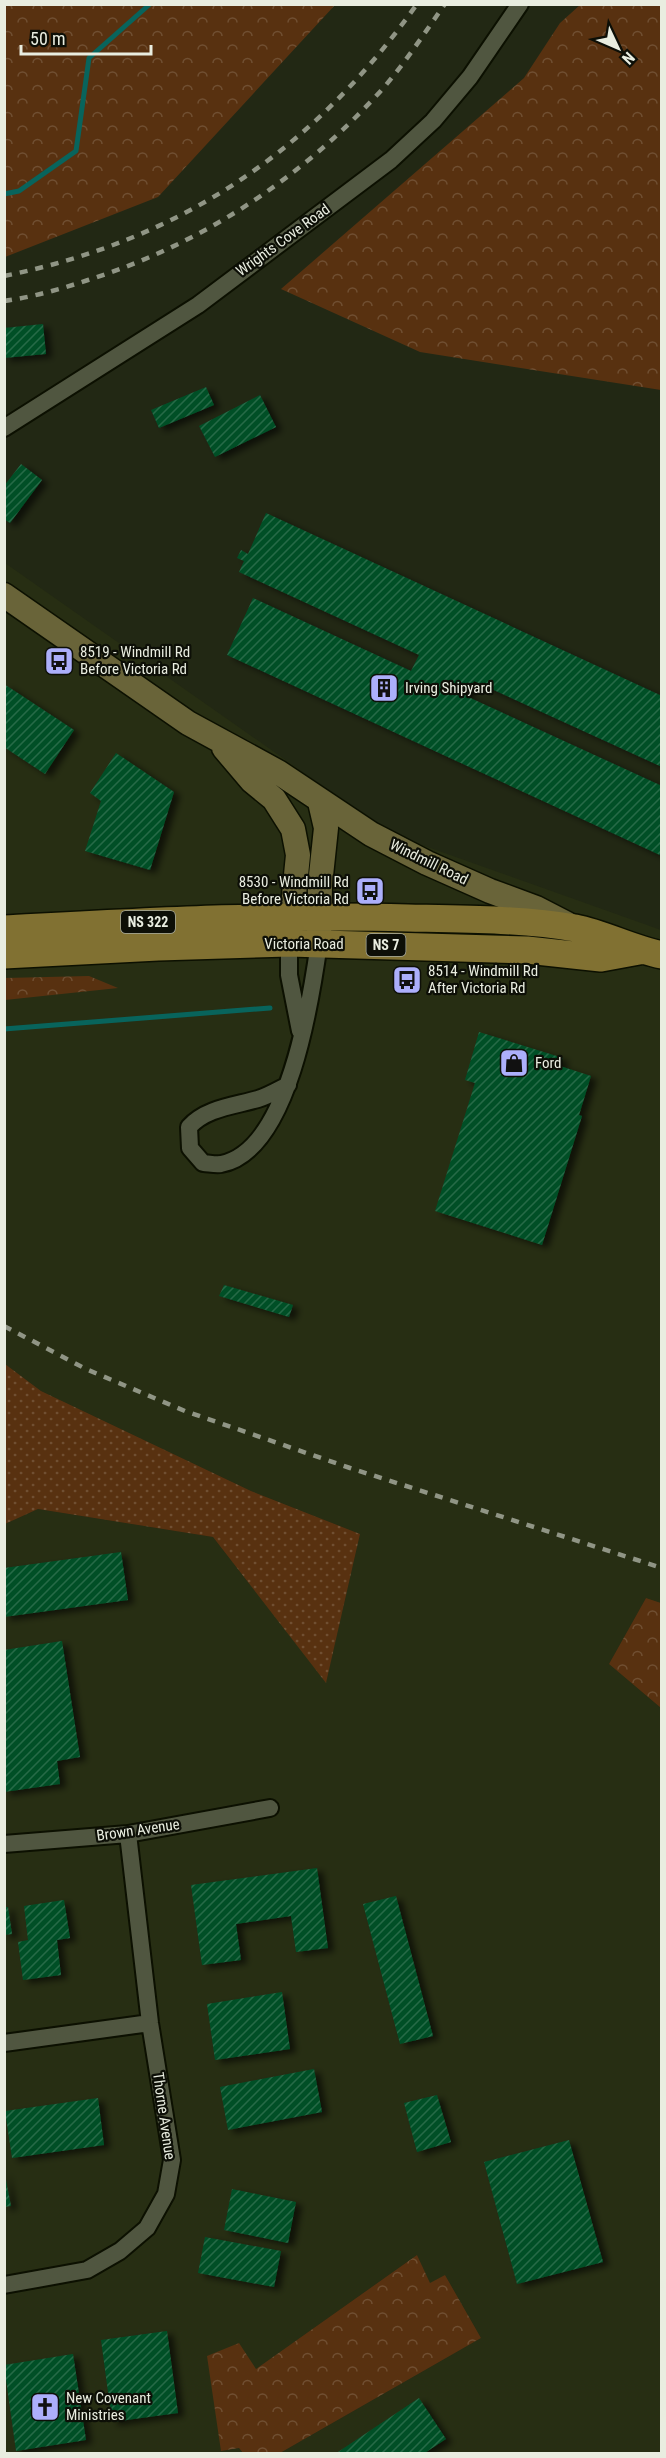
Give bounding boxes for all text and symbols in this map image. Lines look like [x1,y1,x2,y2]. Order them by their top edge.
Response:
scale bar [21,18,152,56]
north arrow [588,18,648,78]
text: 50 m [30,28,65,49]
text: N [618,48,639,68]
street label: Wrights Cove Road [233,200,333,280]
place label: 8519 - Windmill Rd Before Victoria Rd [80,643,190,678]
bus stop icon: 8519 - Windmill Rd Before Victoria Rd [43,645,75,677]
building icon: Irving Shipyard [368,672,400,704]
place label: Irving Shipyard [405,679,492,697]
street label: Windmill Road [387,835,471,889]
place label: 8530 - Windmill Rd Before Victoria Rd [239,873,349,908]
bus stop icon: 8530 - Windmill Rd Before Victoria Rd [354,875,386,907]
road number: NS 322 [121,911,175,933]
road number: NS 7 [366,934,406,956]
street label: Victoria Road [264,935,344,953]
place label: 8514 - Windmill Rd After Victoria Rd [428,962,538,997]
bus stop icon: 8514 - Windmill Rd After Victoria Rd [391,964,423,996]
shop icon: Ford [498,1047,530,1079]
place label: Ford [535,1054,561,1072]
street label: Brown Avenue [95,1815,181,1845]
street label: Thorne Avenue [149,2071,179,2161]
place label: New Covenant Ministries [66,2389,151,2424]
church icon: New Covenant Ministries [29,2391,61,2423]

